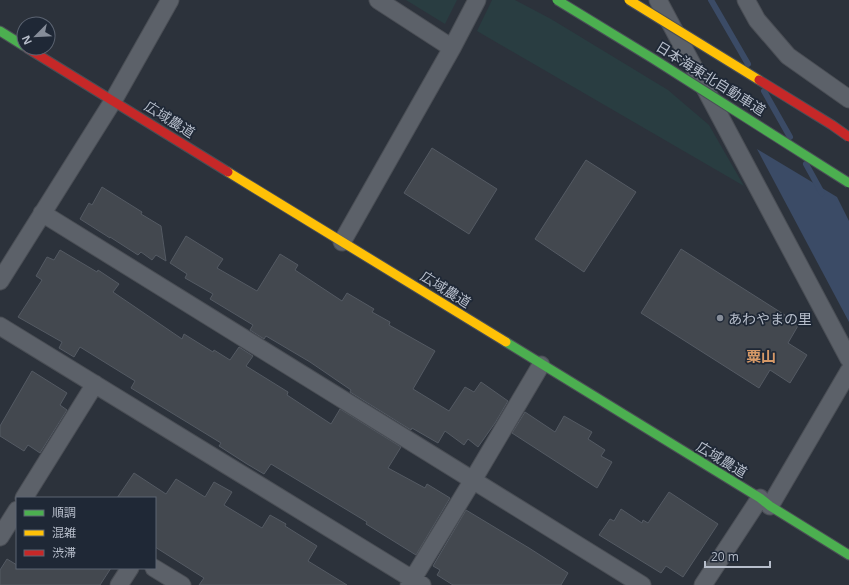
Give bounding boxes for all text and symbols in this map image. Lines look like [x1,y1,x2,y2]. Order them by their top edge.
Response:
north arrow [16,16,56,56]
text: N [18,33,35,47]
street label: 日本海東北自動車道 [653,37,769,119]
street label: 広域農道 [141,96,199,142]
street label: 広域農道 [417,266,475,312]
place label: あわやまの里 [728,309,812,328]
marker: あわやまの里 [715,313,725,323]
district label: 粟山 [746,346,776,366]
street label: 広域農道 [693,436,751,482]
legend [16,497,156,569]
text: 順調 [52,504,76,521]
text: 混雑 [52,524,76,541]
scale bar [705,543,770,569]
text: 渋滞 [52,544,76,561]
text: 20 m [711,548,739,565]

